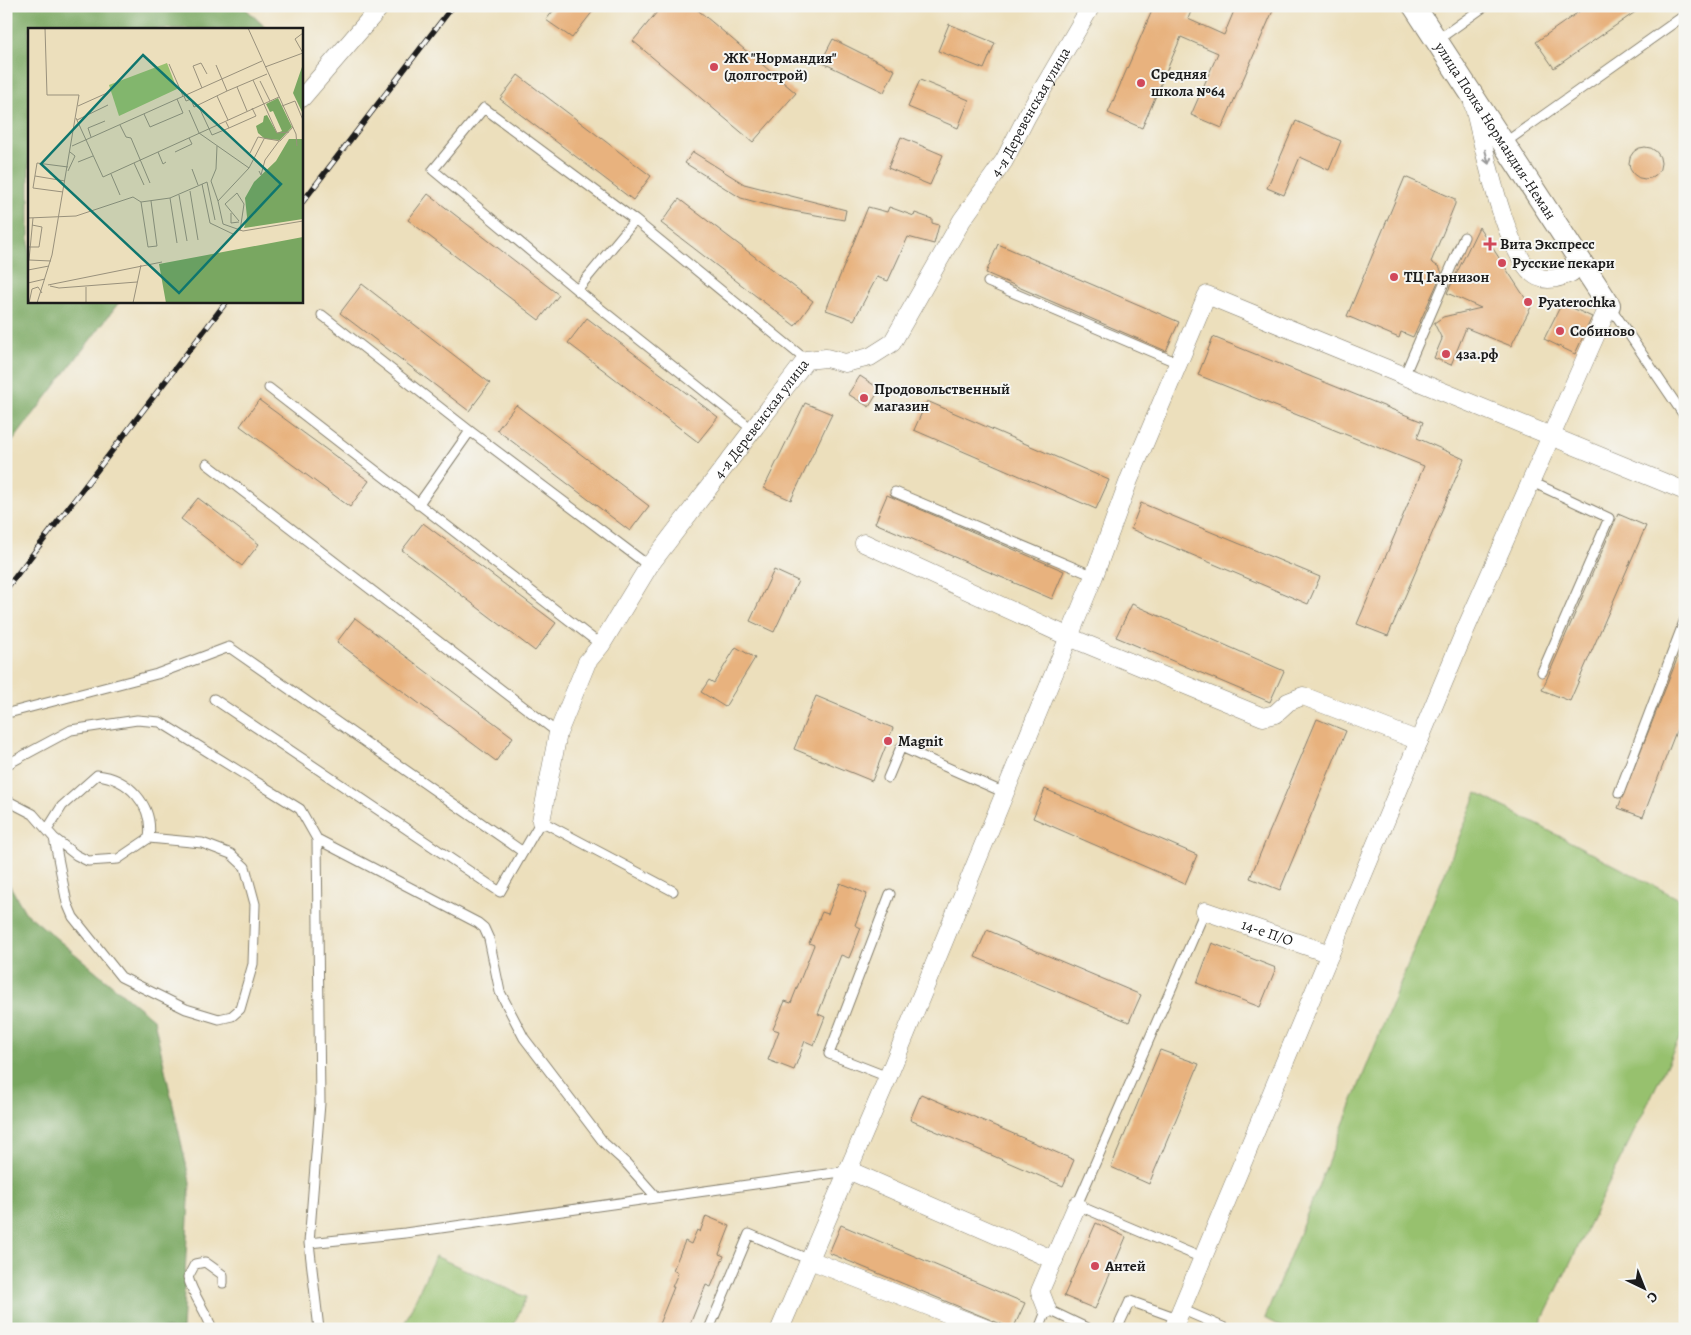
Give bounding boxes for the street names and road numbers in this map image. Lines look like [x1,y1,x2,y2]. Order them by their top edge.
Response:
street label: улица Полка Нормандия-Неман [1429,37,1561,224]
street label: 4-я Деревенская улица [986,43,1075,181]
street label: 4-я Деревенская улица [709,355,813,483]
street label: 14-е П/О [1239,914,1296,951]

